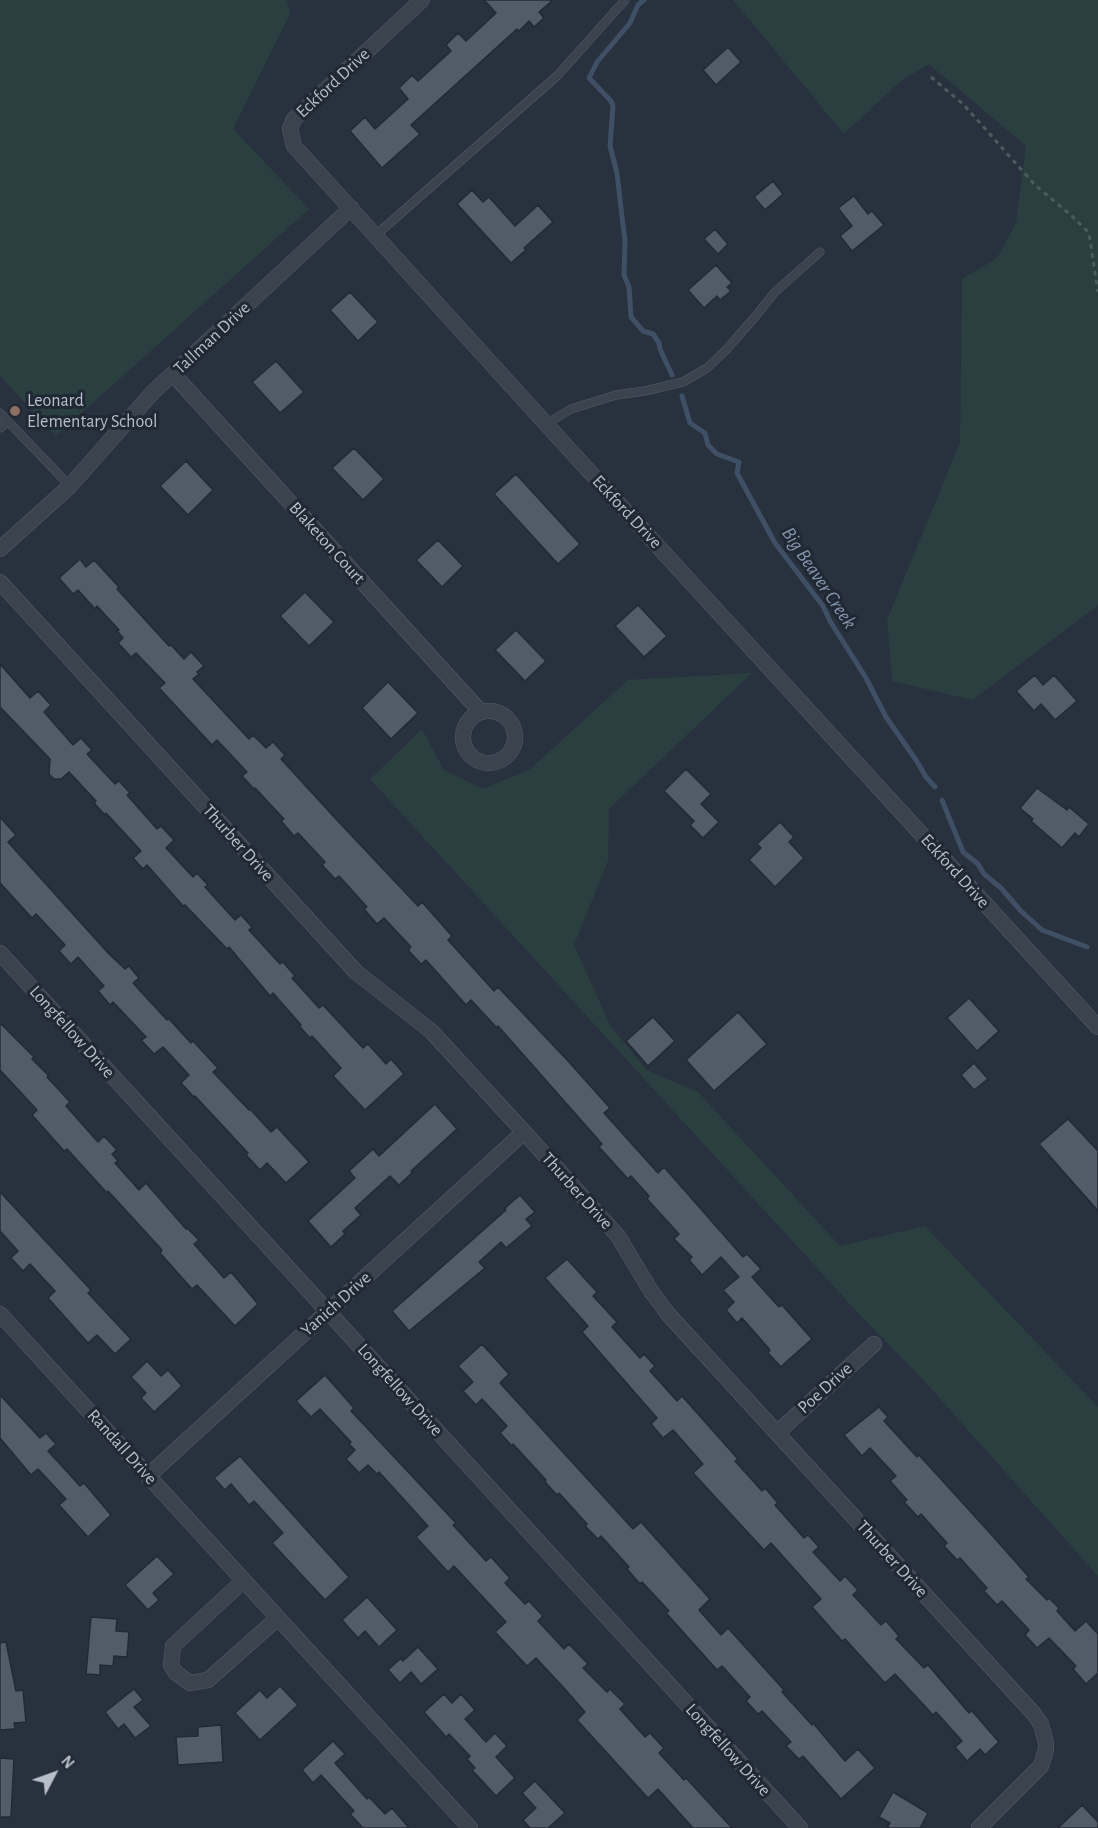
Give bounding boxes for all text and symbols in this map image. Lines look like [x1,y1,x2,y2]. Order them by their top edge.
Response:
street label: Eckford Drive [292,44,374,122]
street label: Tallman Drive [169,297,255,379]
place label: Leonard Elementary School [27,390,157,432]
marker: Leonard Elementary School [8,404,22,418]
street label: Eckford Drive [588,471,666,553]
street label: Blaketon Court [284,497,370,589]
water label: Big Beaver Creek [776,523,862,633]
street label: Thurber Drive [198,800,278,886]
street label: Eckford Drive [916,829,994,913]
street label: Longfellow Drive [25,981,119,1083]
street label: Thurber Drive [537,1148,617,1234]
street label: Yanich Drive [297,1267,375,1341]
street label: Longfellow Drive [353,1339,447,1441]
street label: Poe Drive [793,1358,857,1418]
street label: Randall Drive [83,1405,161,1489]
street label: Thurber Drive [852,1516,932,1602]
street label: Longfellow Drive [681,1699,775,1801]
north arrow [24,1744,84,1804]
text: N [58,1753,77,1772]

